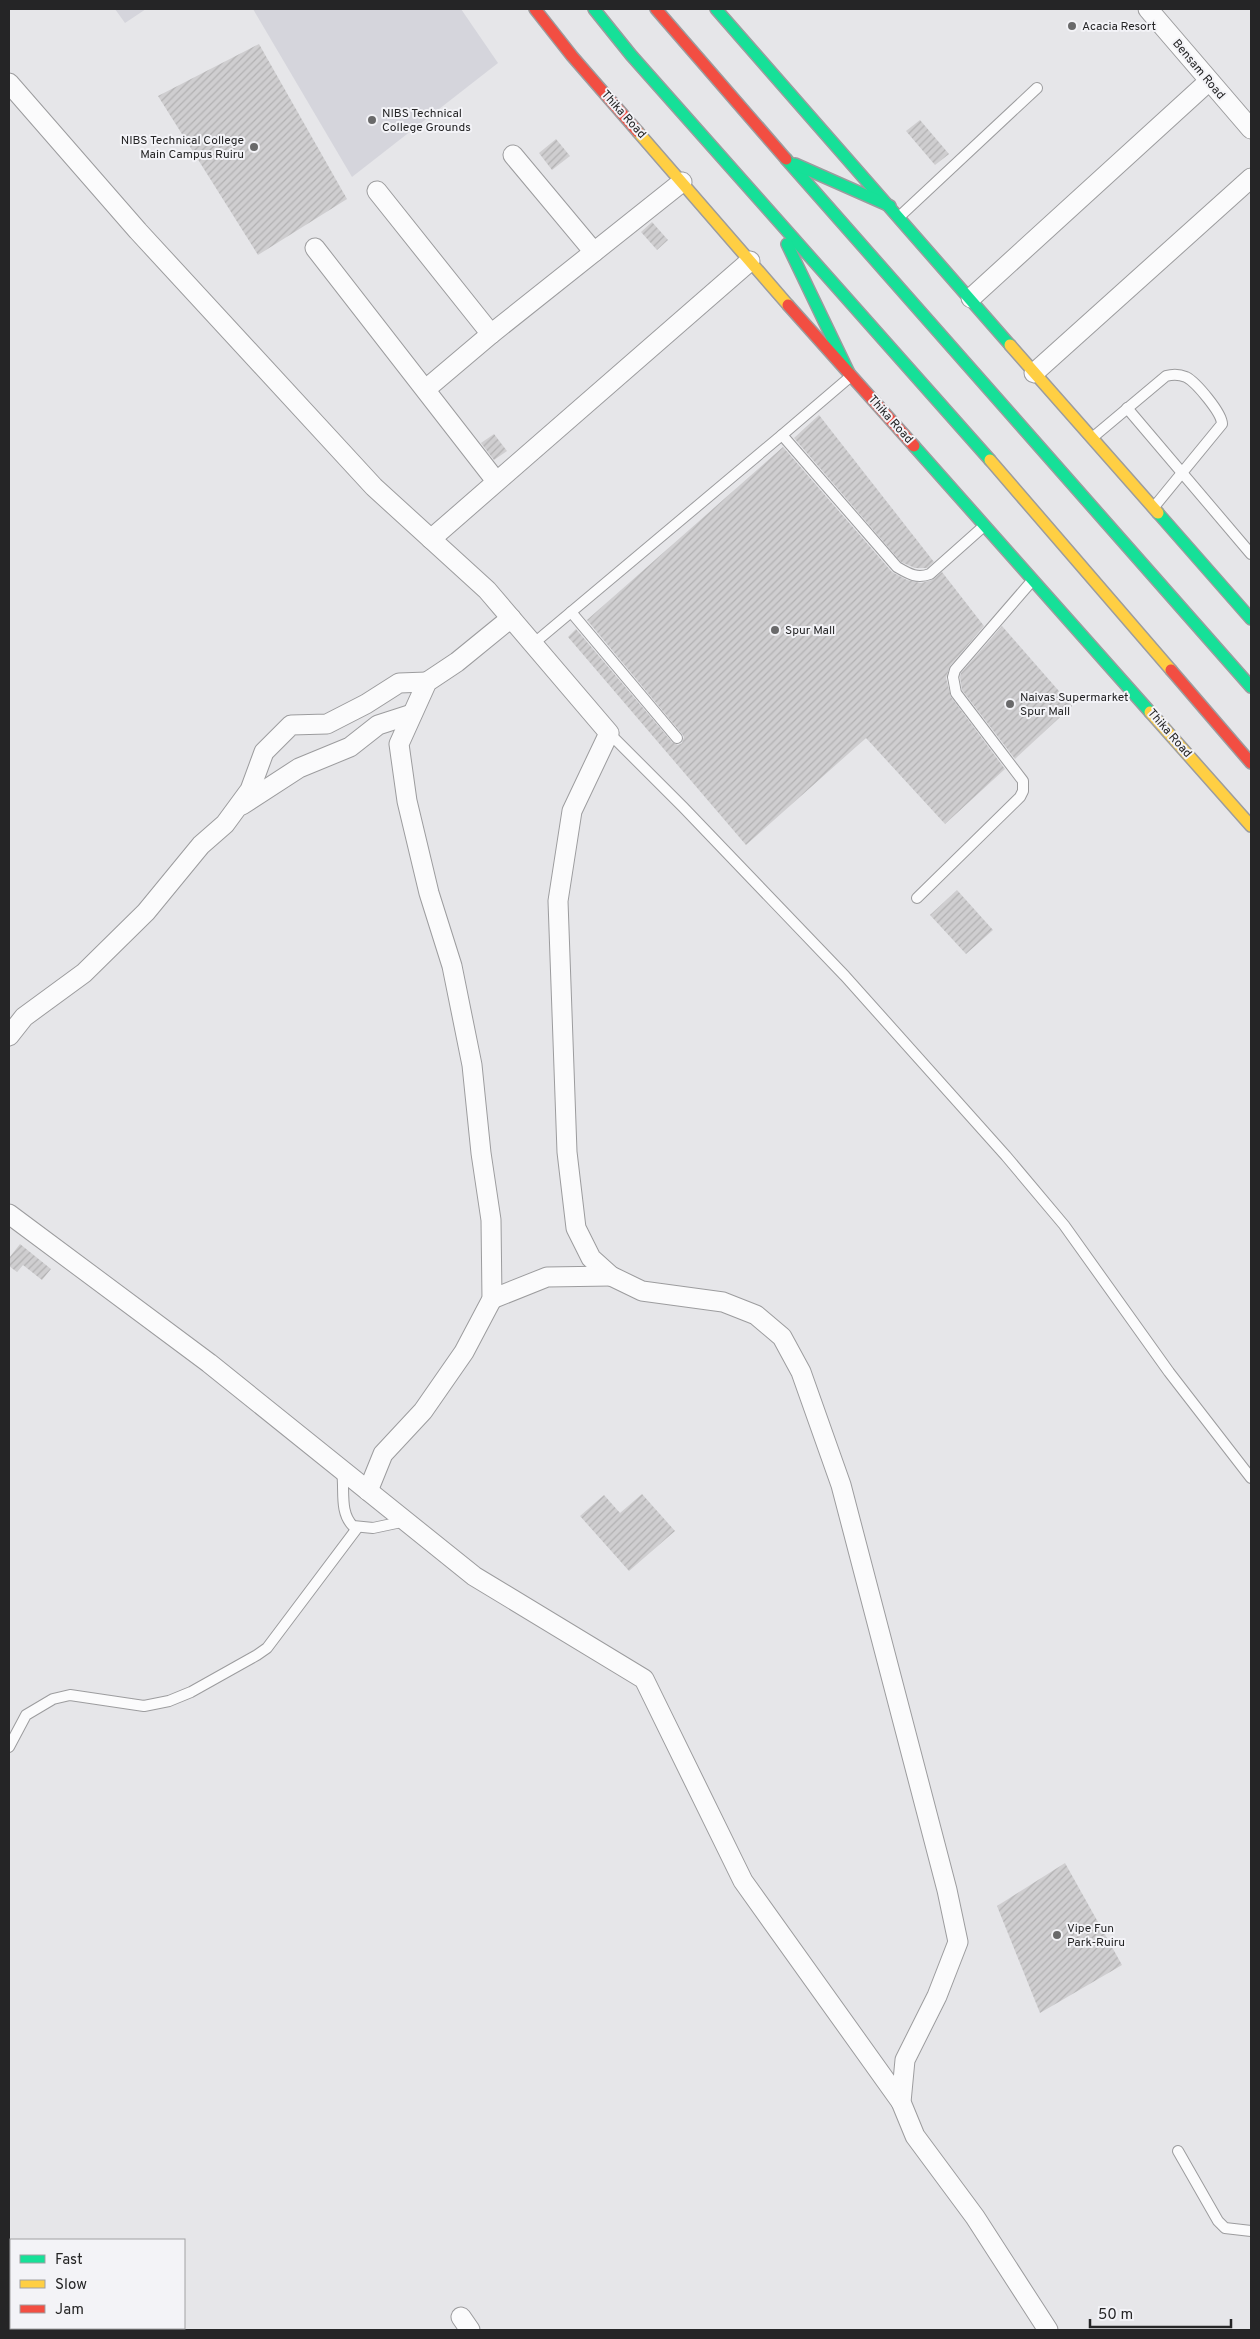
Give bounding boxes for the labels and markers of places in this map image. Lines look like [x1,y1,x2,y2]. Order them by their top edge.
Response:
place label: Acacia Resort [1082,19,1156,35]
marker: Acacia Resort [1066,20,1078,32]
place label: NIBS Technical College Grounds [382,106,471,136]
marker: NIBS Technical College Grounds [366,114,378,126]
place label: NIBS Technical College Main Campus Ruiru [121,133,244,163]
marker: NIBS Technical College Main Campus Ruiru [248,141,260,153]
place label: Spur Mall [785,623,835,639]
marker: Spur Mall [769,624,781,636]
place label: Naivas Supermarket Spur Mall [1020,690,1129,720]
marker: Naivas Supermarket Spur Mall [1004,698,1016,710]
place label: Vipe Fun Park-Ruiru [1067,1921,1125,1951]
marker: Vipe Fun Park-Ruiru [1051,1929,1063,1941]

